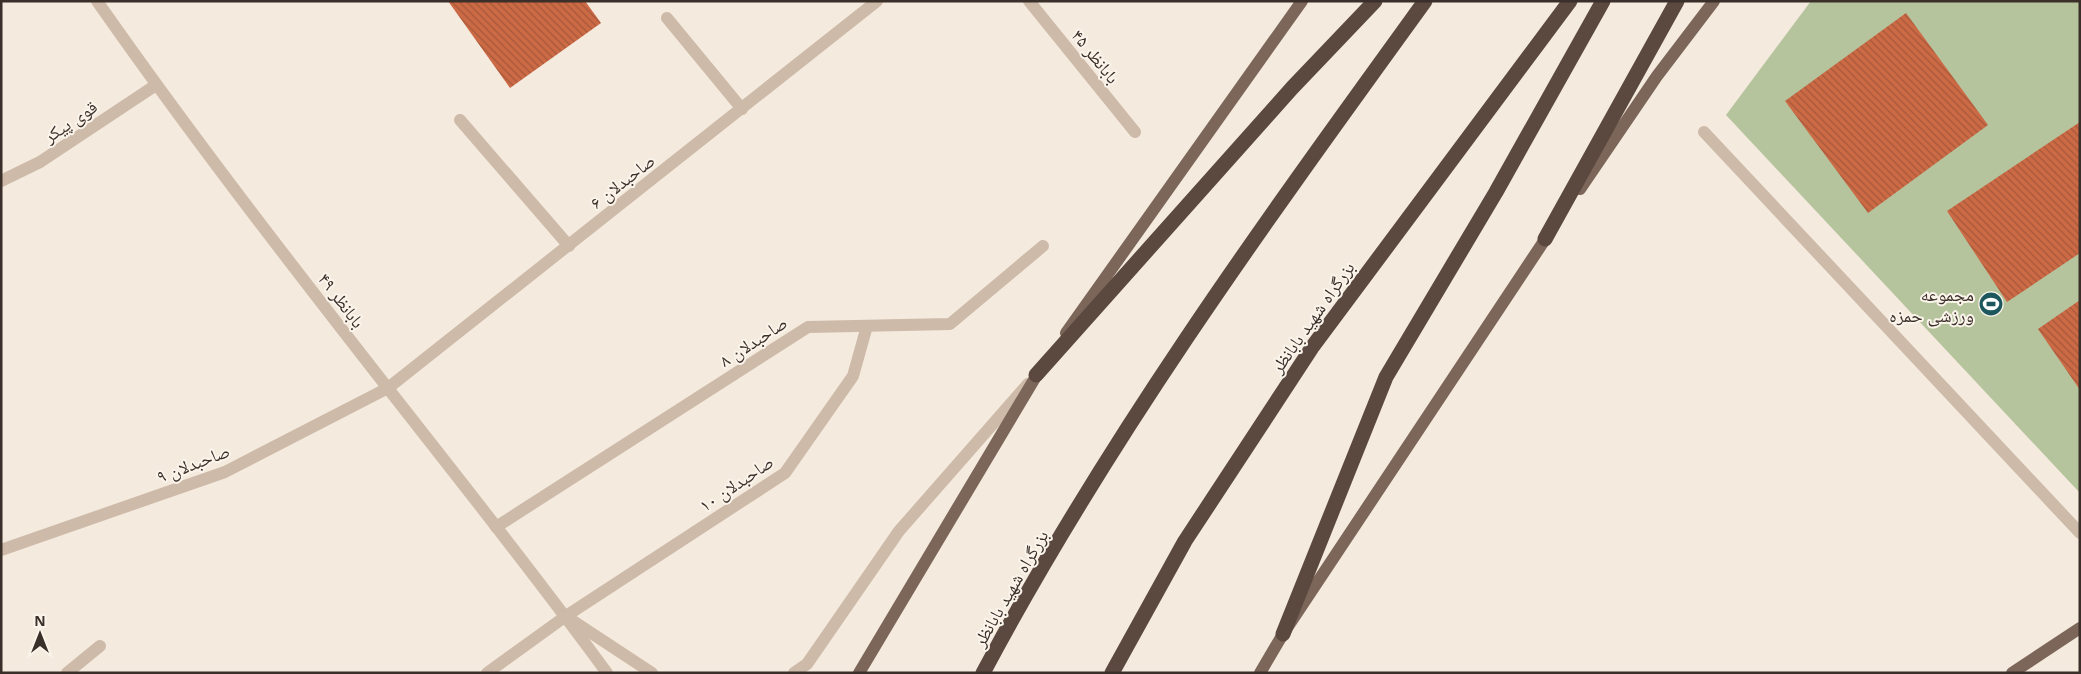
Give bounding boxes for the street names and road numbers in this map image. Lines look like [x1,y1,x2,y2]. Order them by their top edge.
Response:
street label: بابانظر ۴۵ [1067,24,1125,88]
street label: قوی پیکر [38,94,102,148]
street label: صاحبدلان ۶ [584,148,660,214]
street label: بزرگراه شهید بابانظر [1264,256,1359,378]
street label: بابانظر ۴۹ [313,267,371,333]
street label: صاحبدلان ۸ [714,310,792,372]
street label: صاحبدلان ۹ [153,438,233,488]
street label: صاحبدلان ۱۰ [694,449,778,517]
street label: بزرگراه شهید بابانظر [966,525,1053,652]

